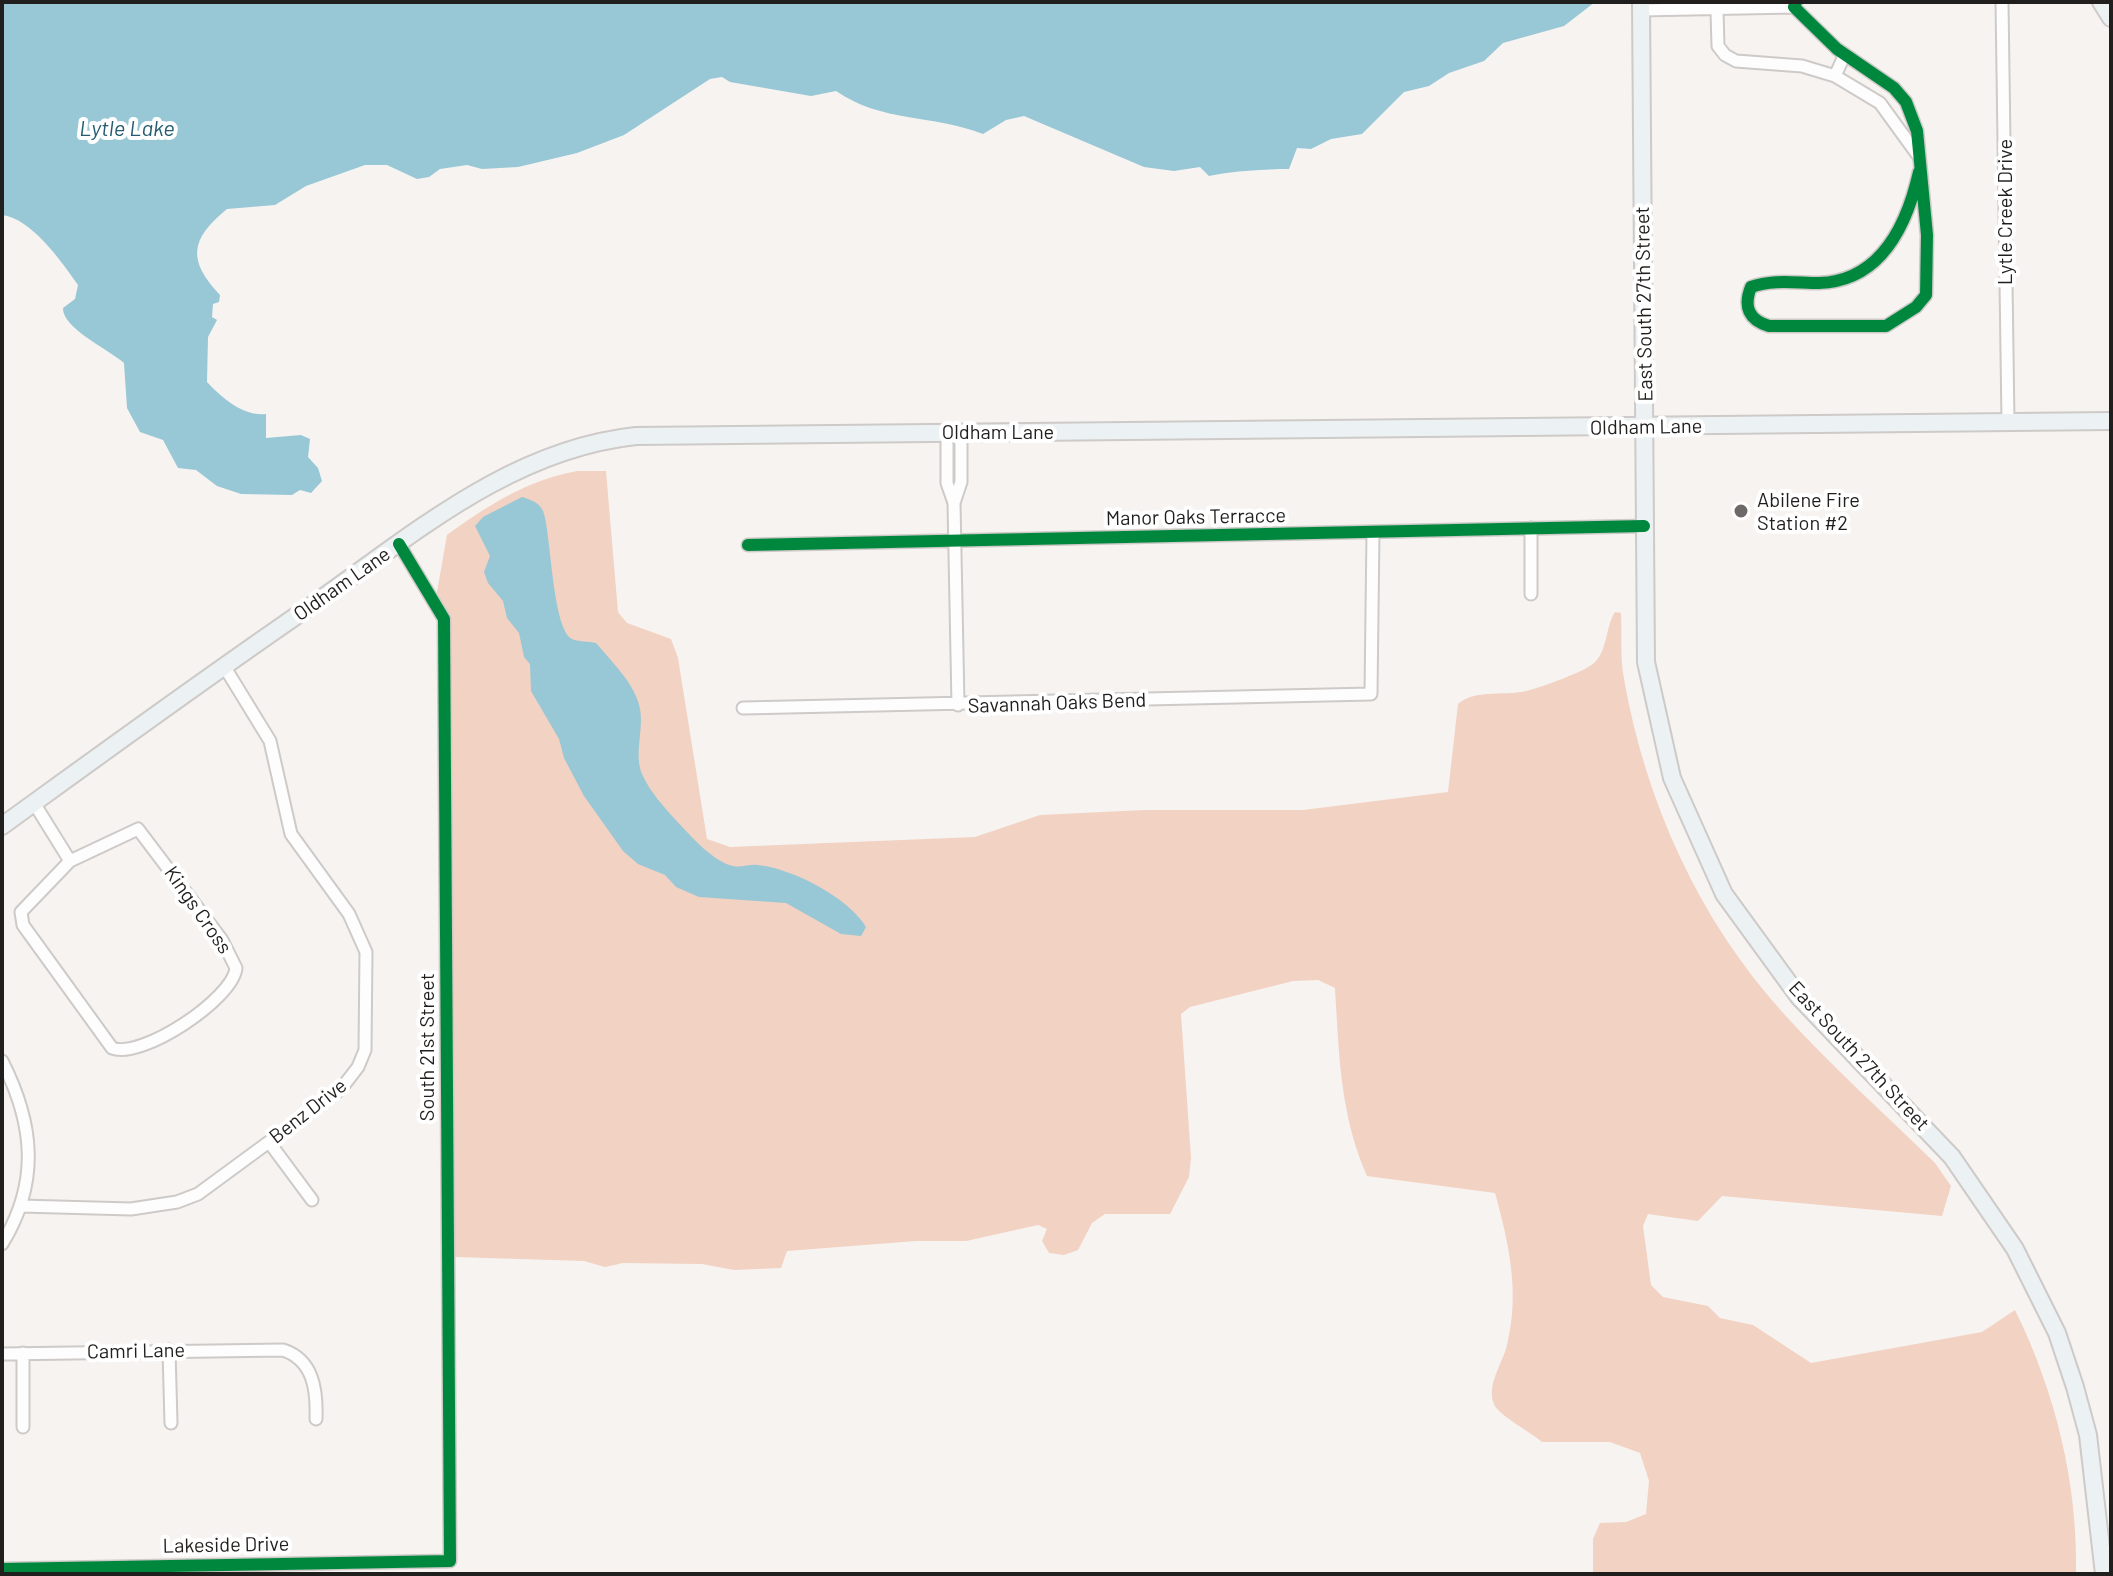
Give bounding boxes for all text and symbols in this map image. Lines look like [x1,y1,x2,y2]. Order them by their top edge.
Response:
water label: Lytle Lake [79,116,175,142]
street label: Lytle Creek Drive [1993,139,2017,285]
street label: East South 27th Street [1630,206,1658,402]
street label: Oldham Lane [1590,414,1702,440]
street label: Oldham Lane [942,420,1054,444]
place label: Abilene Fire Station #2 [1757,488,1860,535]
marker: Abilene Fire Station #2 [1732,502,1750,520]
street label: Manor Oaks Terracce [1106,503,1286,531]
street label: Oldham Lane [289,542,395,626]
street label: Savannah Oaks Bend [967,688,1147,718]
street label: Kings Cross [159,862,237,958]
street label: South 21st Street [415,973,439,1121]
street label: East South 27th Street [1784,976,1934,1136]
street label: Benz Drive [265,1073,351,1149]
street label: Camri Lane [87,1338,185,1364]
street label: Lakeside Drive [163,1532,289,1558]

